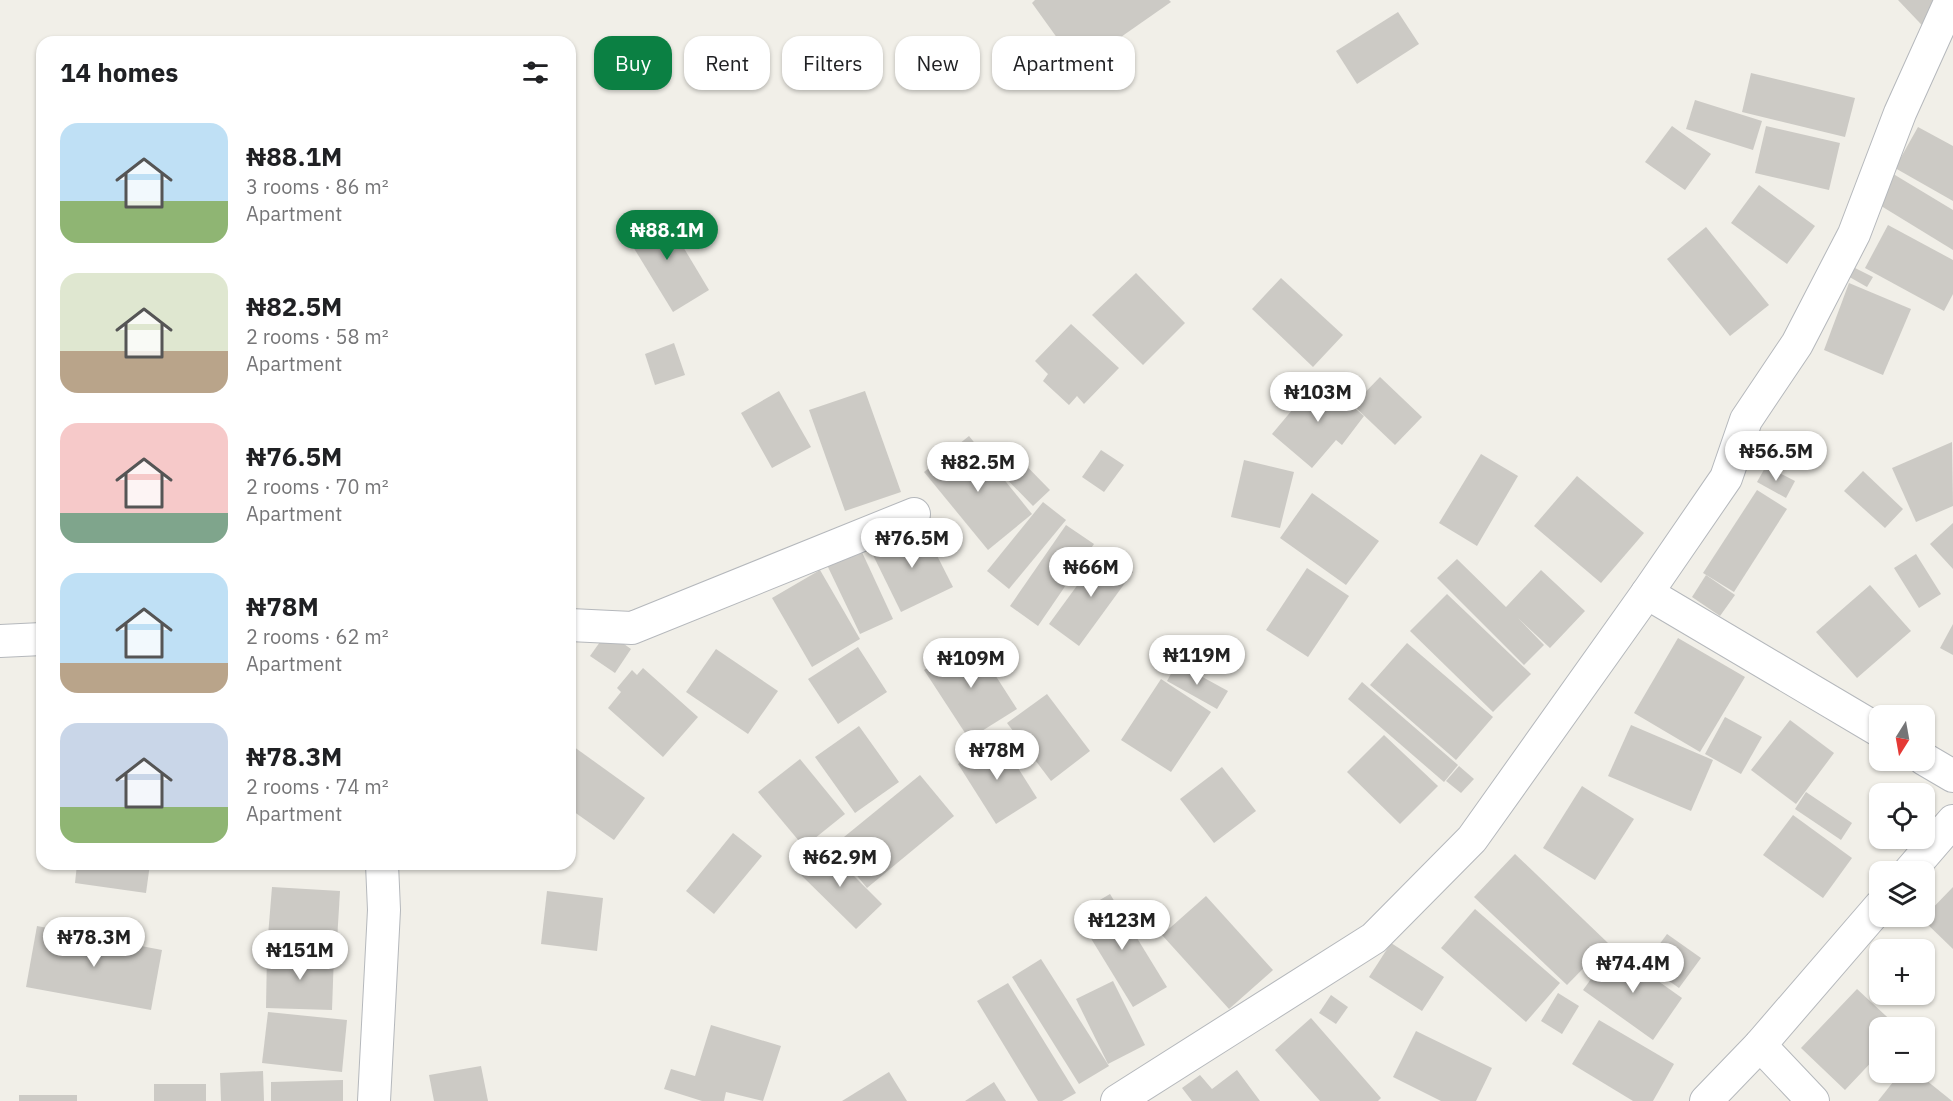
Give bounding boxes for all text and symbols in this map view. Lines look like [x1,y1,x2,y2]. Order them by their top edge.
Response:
chip: Buy [594,36,672,90]
chip: Rent [684,36,770,90]
chip: Filters [782,36,883,90]
chip: New [895,36,980,90]
chip: Apartment [992,36,1135,90]
text: 14 homes [60,55,178,89]
icon: filters [519,56,552,89]
text: ₦88.1M [246,139,342,173]
icon: home [108,147,180,219]
text: 3 rooms · 86 m² [246,173,389,200]
text: Apartment [246,200,342,227]
pin: ₦88.1M [618,210,716,261]
text: ₦88.1M [630,216,704,243]
text: ₦82.5M [246,289,342,323]
icon: home [108,297,180,369]
text: 2 rooms · 58 m² [246,323,389,350]
text: Apartment [246,350,342,377]
pin: ₦103M [1276,372,1360,423]
text: ₦103M [1284,378,1352,405]
pin: ₦56.5M [1727,431,1825,482]
text: ₦56.5M [1739,437,1813,464]
text: ₦76.5M [246,439,342,473]
pin: ₦82.5M [929,442,1027,493]
icon: home [108,447,180,519]
text: ₦82.5M [941,448,1015,475]
text: 2 rooms · 70 m² [246,473,389,500]
text: Apartment [246,500,342,527]
pin: ₦76.5M [863,518,961,569]
text: ₦76.5M [875,524,949,551]
pin: ₦66M [1055,547,1127,598]
text: ₦66M [1063,553,1119,580]
text: ₦78M [246,589,319,623]
icon: home [108,597,180,669]
text: 2 rooms · 62 m² [246,623,389,650]
pin: ₦119M [1155,635,1239,686]
pin: ₦109M [929,638,1013,689]
text: ₦119M [1163,641,1231,668]
text: ₦109M [937,644,1005,671]
text: Apartment [246,650,342,677]
north arrow [1869,705,1935,771]
map controls [1869,705,1935,1083]
pin: ₦78M [961,730,1033,781]
text: ₦78M [969,736,1025,763]
text: ₦78.3M [246,739,342,773]
icon: home [108,747,180,819]
text: 2 rooms · 74 m² [246,773,389,800]
button: locate [1869,783,1935,849]
text: Apartment [246,800,342,827]
pin: ₦62.9M [791,837,889,888]
text: ₦62.9M [803,843,877,870]
button: layers [1869,861,1935,927]
pin: ₦123M [1080,900,1164,951]
text: ₦123M [1088,906,1156,933]
pin: ₦78.3M [45,917,143,968]
text: ₦78.3M [57,923,131,950]
pin: ₦151M [258,930,342,981]
text: ₦151M [266,936,334,963]
button: + [1869,939,1935,1005]
pin: ₦74.4M [1584,943,1682,994]
text: ₦74.4M [1596,949,1670,976]
button: − [1869,1017,1935,1083]

